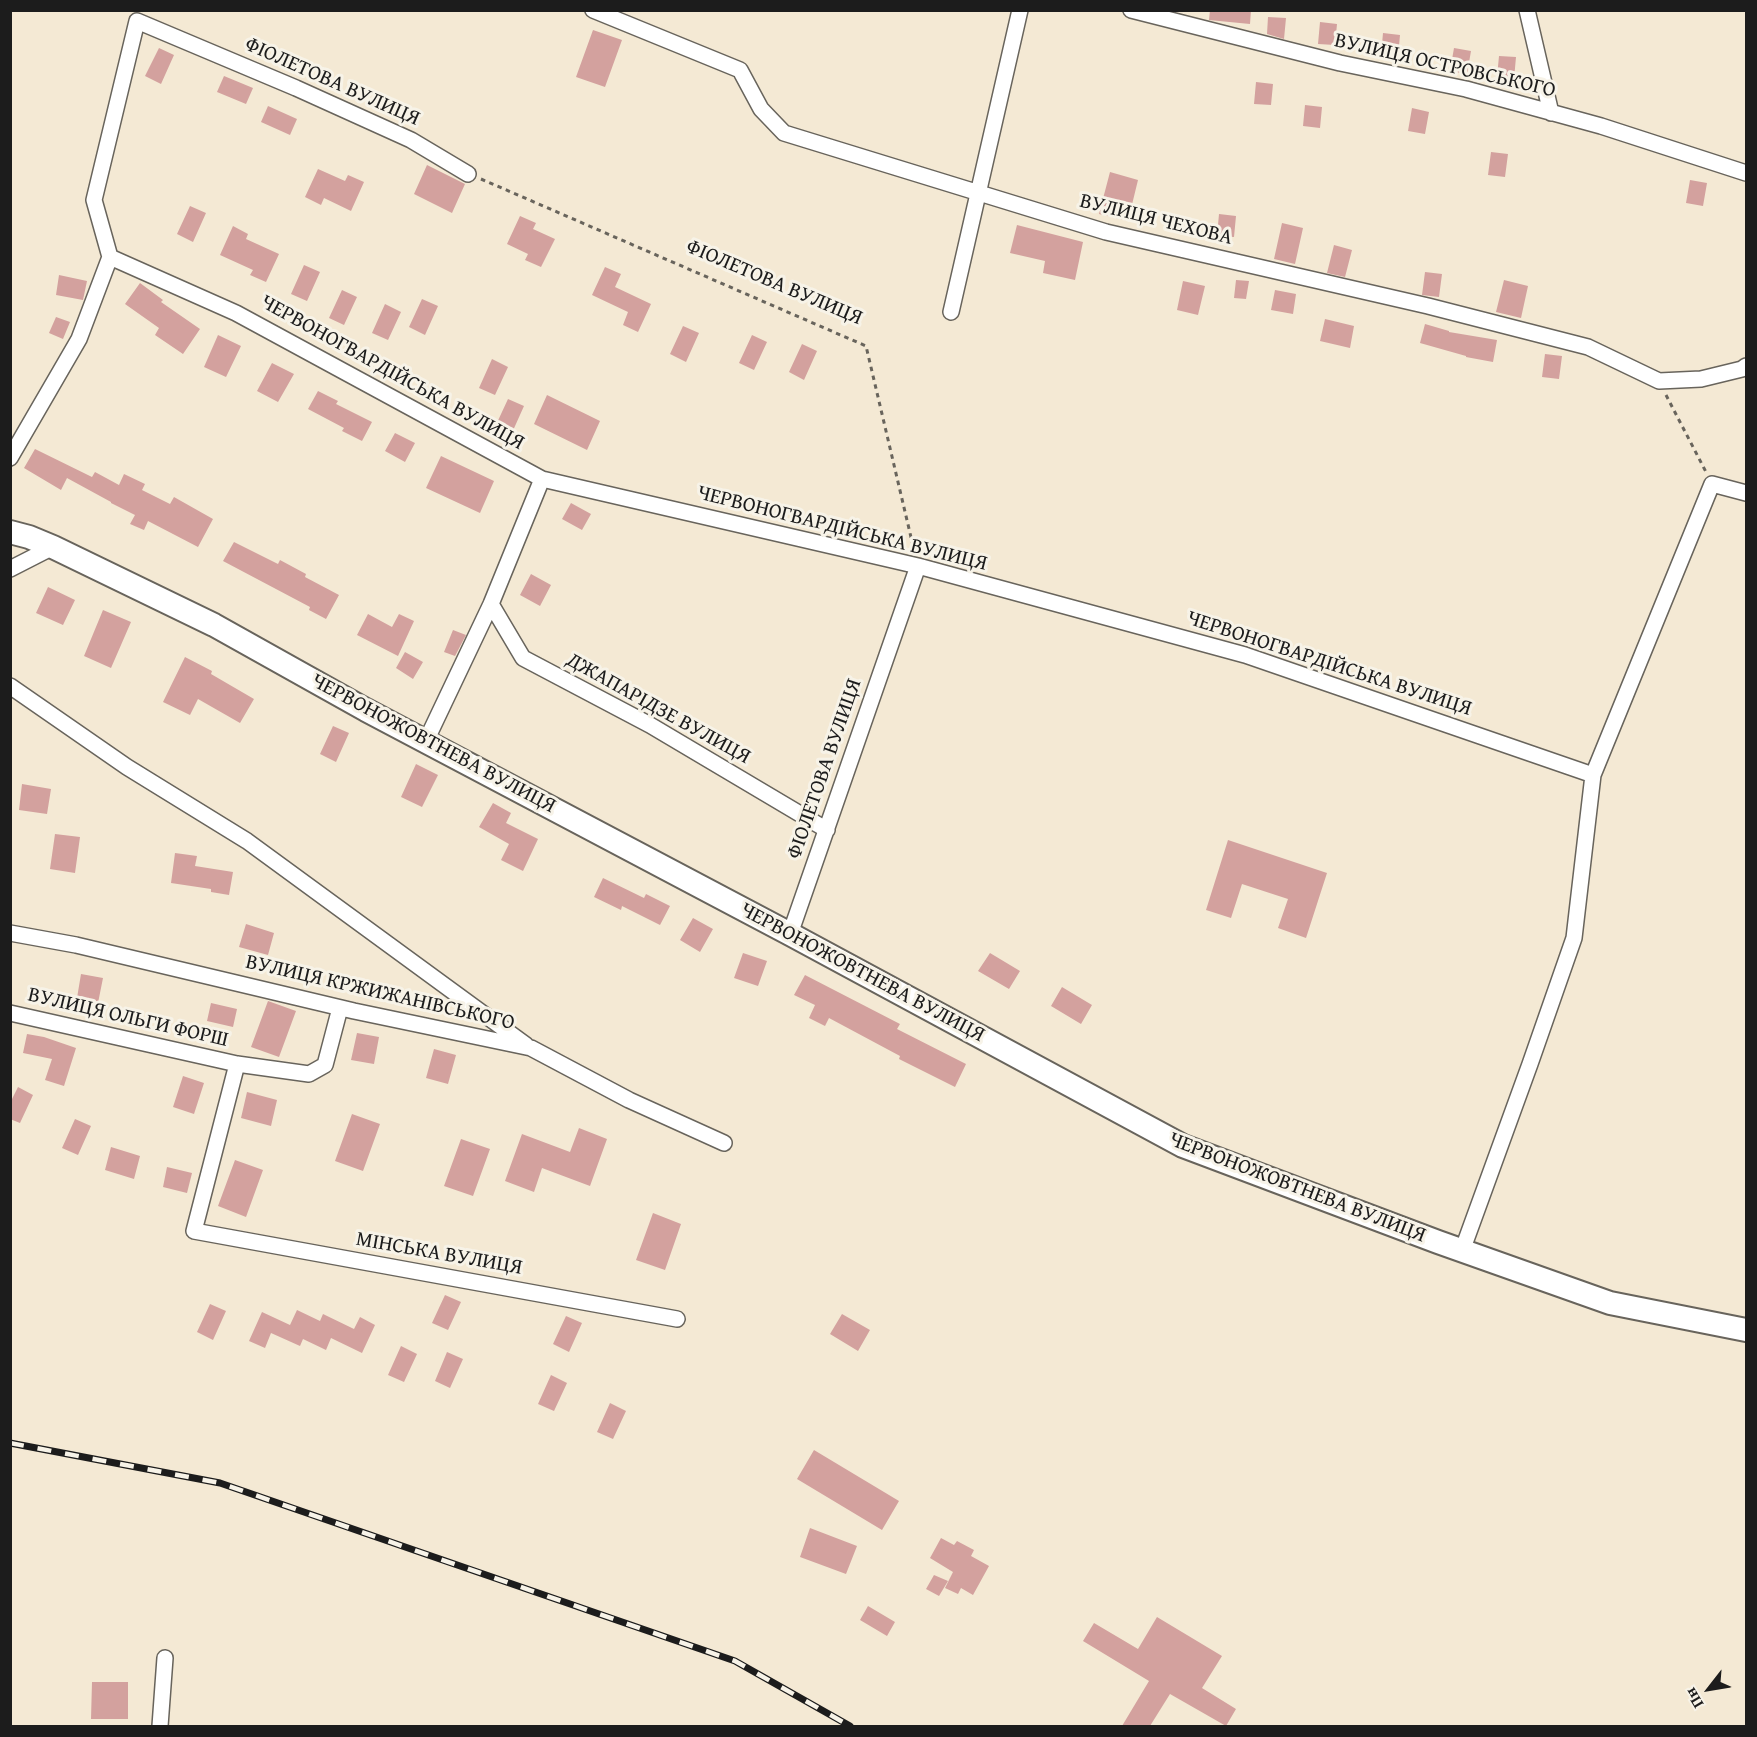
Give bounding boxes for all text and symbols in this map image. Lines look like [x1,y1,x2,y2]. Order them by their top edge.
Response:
street label: ВУЛИЦЯ ОСТРОВСЬКОГО [1332,28,1558,104]
street label: ФІОЛЕТОВА ВУЛИЦЯ [241,32,423,132]
street label: ВУЛИЦЯ ЧЕХОВА [1077,189,1235,251]
street label: ФІОЛЕТОВА ВУЛИЦЯ [682,235,866,331]
street label: ЧЕРВОНОГВАРДІЙСЬКА ВУЛИЦЯ [256,290,528,456]
street label: ЧЕРВОНОГВАРДІЙСЬКА ВУЛИЦЯ [695,481,989,577]
street label: ЧЕРВОНОГВАРДІЙСЬКА ВУЛИЦЯ [1184,606,1474,722]
street label: ДЖАПАРІДЗЕ ВУЛИЦЯ [562,648,754,770]
street label: ЧЕРВОНОЖОВТНЕВА ВУЛИЦЯ [307,669,559,819]
street label: ФІОЛЕТОВА ВУЛИЦЯ [782,676,868,862]
street label: ЧЕРВОНОЖОВТНЕВА ВУЛИЦЯ [736,898,988,1048]
street label: ВУЛИЦЯ КРЖИЖАНІВСЬКОГО [243,950,517,1036]
street label: ВУЛИЦЯ ОЛЬГИ ФОРШ [25,983,231,1053]
street label: ЧЕРВОНОЖОВТНЕВА ВУЛИЦЯ [1165,1127,1429,1249]
street label: МІНСЬКА ВУЛИЦЯ [354,1227,524,1281]
north arrow [1679,1659,1739,1719]
text: Пн [1678,1683,1709,1713]

